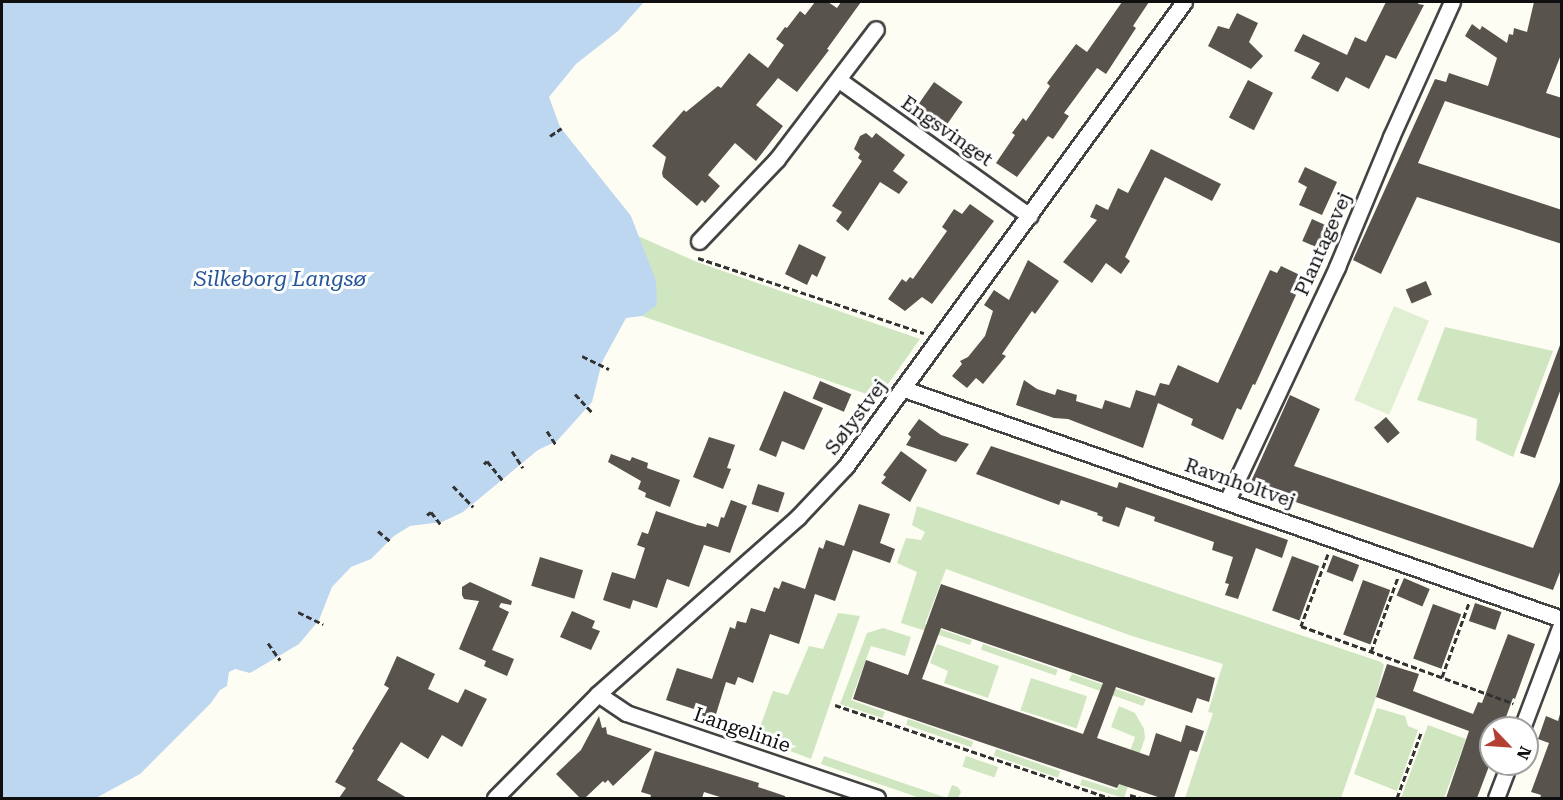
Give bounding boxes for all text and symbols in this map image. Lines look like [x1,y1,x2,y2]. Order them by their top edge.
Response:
street label: Engsvinget [897,91,997,171]
street label: Plantagevej [1290,189,1356,299]
water label: Silkeborg Langsø [194,266,366,292]
street label: Sølystvej [820,375,892,459]
street label: Ravnholtvej [1182,453,1298,513]
street label: Langelinie [690,702,794,758]
north arrow [1479,716,1539,776]
text: N [1513,743,1535,763]

